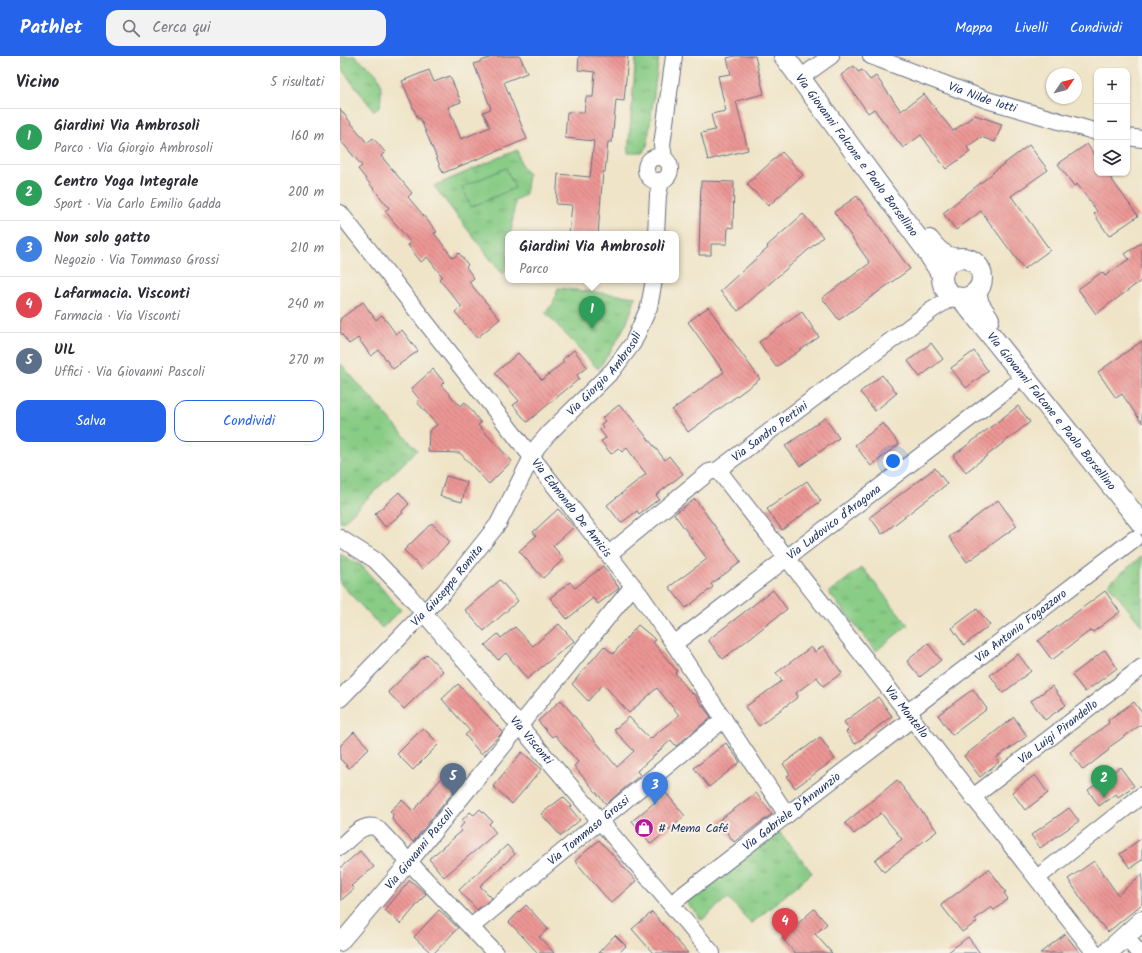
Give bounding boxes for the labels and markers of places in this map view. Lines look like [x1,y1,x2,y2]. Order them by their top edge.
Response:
pin: 1 [579,296,605,329]
pin: 5 [440,763,466,796]
pin: 2 [1091,765,1117,798]
pin: 3 [642,772,668,805]
shop icon: # Mema Café [633,817,655,839]
place label: # Mema Café [658,819,729,838]
pin: 4 [772,908,798,941]

